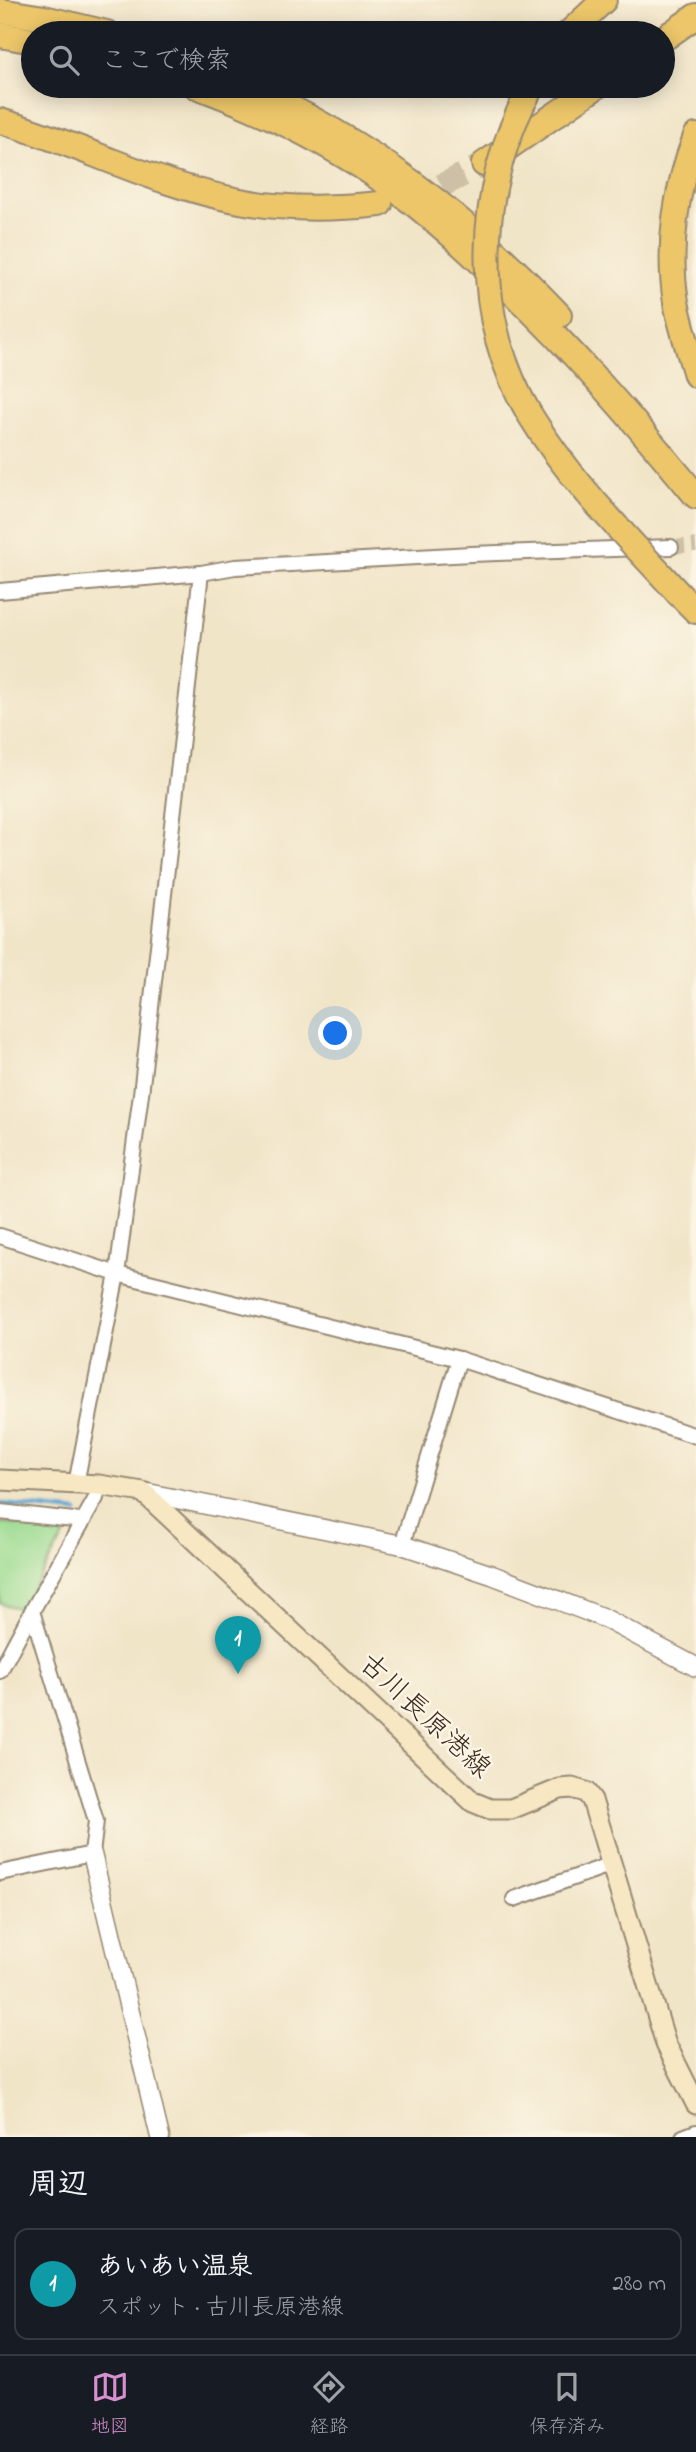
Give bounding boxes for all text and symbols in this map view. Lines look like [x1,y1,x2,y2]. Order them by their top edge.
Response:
search box [21,21,675,98]
icon: search [45,41,83,79]
text: ここで検索 [101,43,231,81]
your location [318,1016,352,1050]
pin: 1 [215,1616,261,1674]
street label: 古川長原港線 [349,1645,499,1789]
text: 周辺 [28,2164,88,2208]
text: あいあい温泉 [97,2249,253,2287]
text: 1 [49,2268,57,2301]
text: 280 m [612,2268,666,2301]
text: スポット · 古川長原港線 [97,2292,343,2325]
tab: 地図 [91,2368,129,2441]
tab: 経路 [310,2368,348,2441]
tab: 保存済み [529,2368,605,2441]

